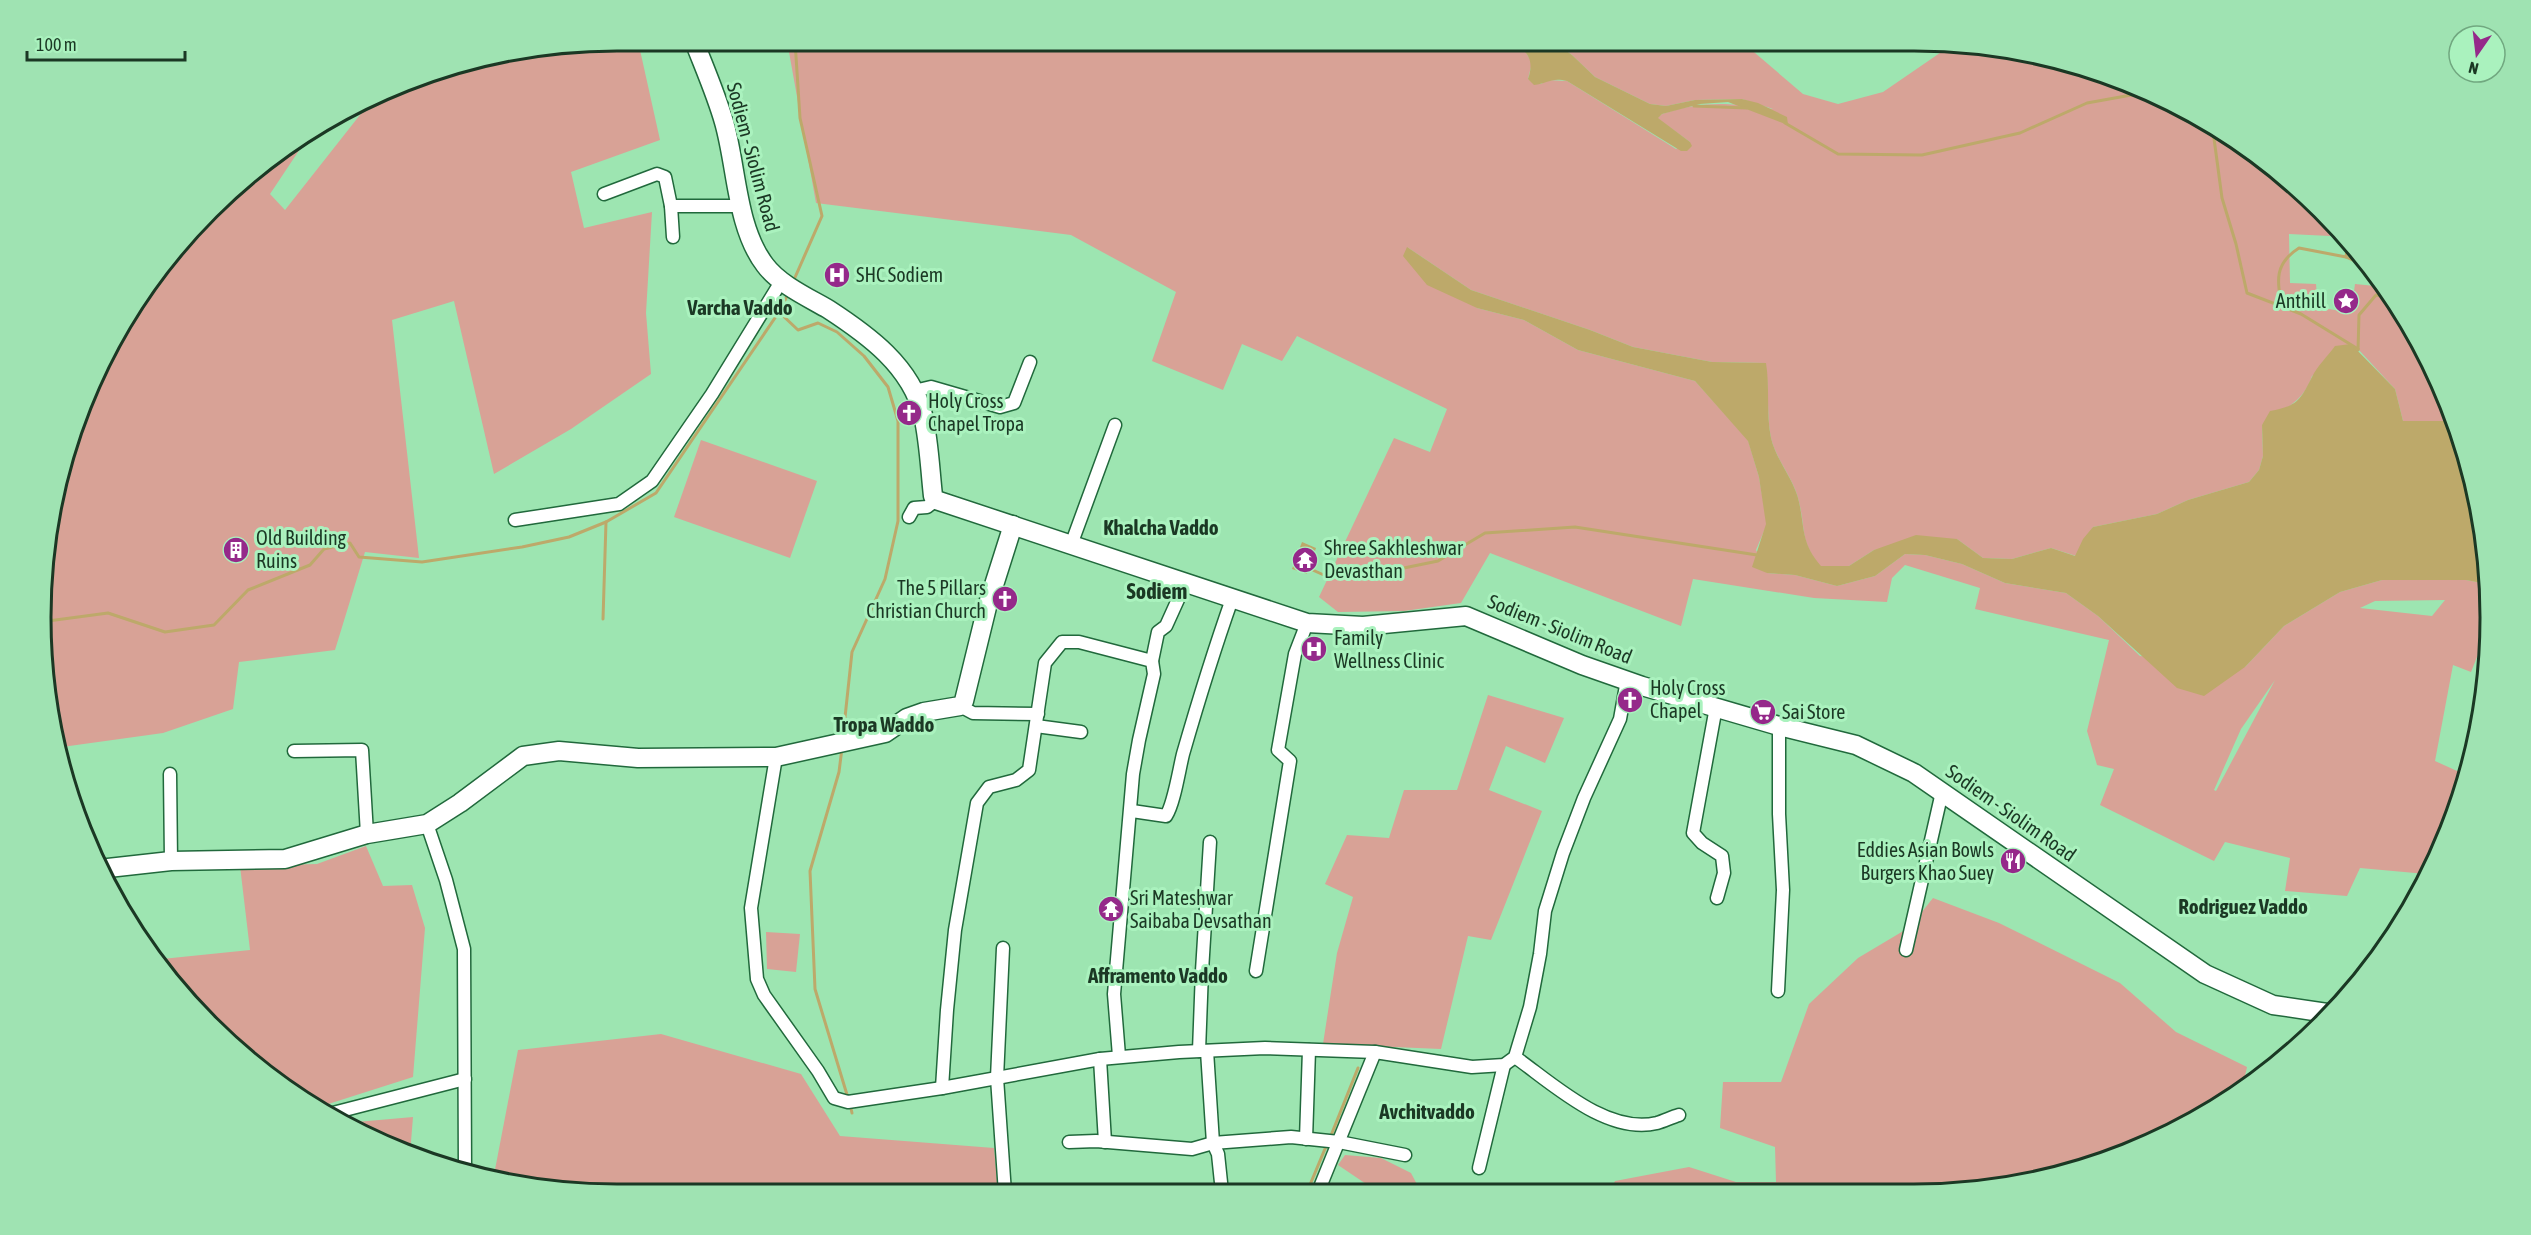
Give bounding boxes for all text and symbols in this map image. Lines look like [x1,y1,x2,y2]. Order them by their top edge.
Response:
scale bar [27,24,184,62]
north arrow [2447,24,2507,84]
text: 100 m [36,34,77,55]
text: N [2467,59,2480,78]
street label: Sodiem - Siolim Road [723,80,784,234]
hospital icon: SHC Sodiem [822,260,852,290]
place label: SHC Sodiem [856,263,943,286]
place icon: Anthill [2331,286,2361,316]
place label: Anthill [2276,289,2327,312]
district label: Varcha Vaddo [686,295,793,319]
place label: Holy Cross Chapel Tropa [928,389,1024,435]
church icon: Holy Cross Chapel Tropa [894,398,924,428]
district label: Khalcha Vaddo [1103,515,1219,539]
place label: Old Building Ruins [256,526,347,572]
building icon: Old Building Ruins [221,535,251,565]
place label: Shree Sakhleshwar Devasthan [1324,536,1464,582]
temple icon: Shree Sakhleshwar Devasthan [1290,545,1320,575]
place label: The 5 Pillars Christian Church [866,576,986,622]
district label: Sodiem [1127,578,1187,604]
church icon: The 5 Pillars Christian Church [990,584,1020,614]
street label: Sodiem - Siolim Road [1485,589,1636,668]
place label: Family Wellness Clinic [1334,626,1444,672]
hospital icon: Family Wellness Clinic [1299,634,1329,664]
place label: Holy Cross Chapel [1650,676,1726,722]
church icon: Holy Cross Chapel [1615,685,1645,715]
supermarket icon: Sai Store [1748,697,1778,727]
place label: Sai Store [1782,700,1845,723]
district label: Tropa Waddo [834,712,935,736]
street label: Sodiem - Siolim Road [1942,759,2081,866]
place label: Eddies Asian Bowls Burgers Khao Suey [1857,838,1994,884]
restaurant icon: Eddies Asian Bowls Burgers Khao Suey [1998,846,2028,876]
place label: Sri Mateshwar Saibaba Devsathan [1130,886,1272,932]
temple icon: Sri Mateshwar Saibaba Devsathan [1096,894,1126,924]
district label: Rodriguez Vaddo [2178,894,2308,918]
district label: Afframento Vaddo [1087,963,1228,987]
district label: Avchitvaddo [1378,1099,1475,1123]

